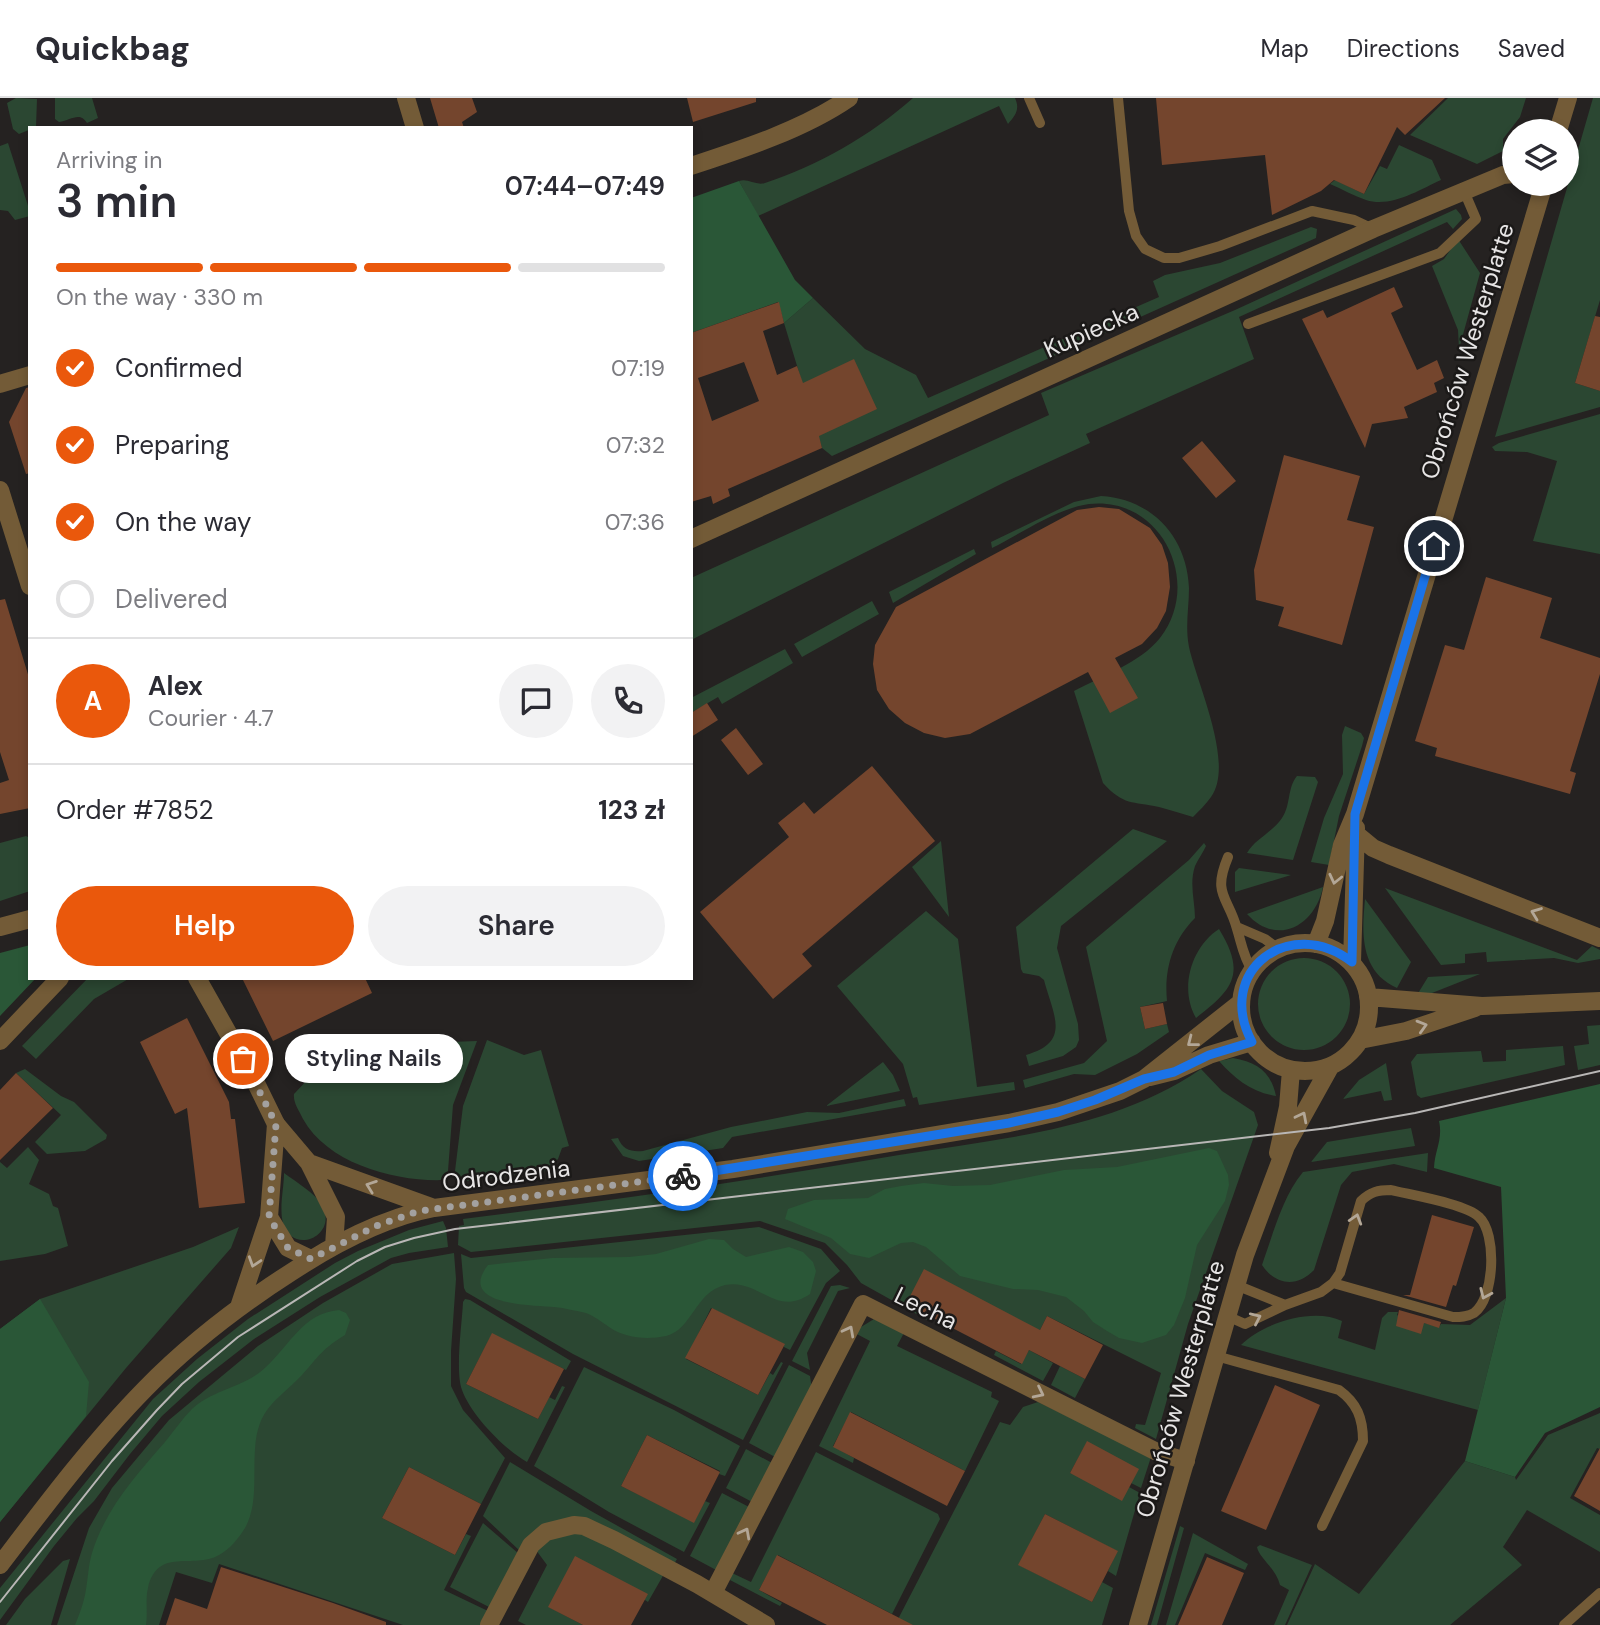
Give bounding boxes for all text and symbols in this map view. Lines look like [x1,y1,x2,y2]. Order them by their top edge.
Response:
text: Quickbag [35,27,190,70]
text: Map [1261,33,1309,64]
text: Directions [1347,33,1460,64]
text: Saved [1498,33,1565,64]
map controls [1502,119,1579,196]
button: layers [1502,119,1579,196]
text: Arriving in [56,145,162,175]
text: 07:44–07:49 [505,169,665,203]
text: 3 min [56,171,177,231]
street label: Obrońców Westerplatte [1413,219,1521,483]
text: On the way · 330 m [56,282,263,312]
street label: Kupiecka [1039,295,1143,365]
icon: check [56,349,94,387]
text: Confirmed [115,351,242,385]
text: 07:19 [611,353,665,383]
icon: check [56,426,94,464]
text: Preparing [115,428,230,462]
text: 07:32 [606,430,665,460]
icon: check [56,503,94,541]
text: On the way [115,505,251,539]
text: 07:36 [605,507,665,537]
pin [1404,516,1464,576]
icon: home [1415,527,1453,565]
text: Delivered [115,582,228,616]
button: chat [499,664,573,738]
button: phone [591,664,665,738]
text: Alex [148,669,203,703]
text: A [84,684,102,718]
text: Courier · 4.7 [148,703,274,733]
text: Order #7852 [56,793,213,827]
text: 123 zł [598,793,665,827]
one-way arrow [1329,873,1343,885]
button: Help [56,886,354,966]
button: Share [368,886,665,966]
one-way arrow [1531,907,1543,921]
one-way arrow [1416,1020,1428,1035]
pin [213,1029,273,1089]
one-way arrow [1188,1033,1200,1046]
callout: Styling Nails [285,1034,464,1084]
icon: bag [224,1040,262,1078]
text: Styling Nails [306,1043,442,1073]
one-way arrow [1294,1112,1308,1124]
courier [648,1141,718,1211]
street label: Odrodzenia [440,1152,572,1198]
icon: bike [664,1157,702,1195]
one-way arrow [366,1180,378,1194]
one-way arrow [1347,1214,1362,1226]
one-way arrow [248,1255,262,1268]
street label: Obrońców Westerplatte [1128,1257,1232,1521]
street label: Lecha [889,1280,963,1336]
one-way arrow [1479,1287,1493,1299]
one-way arrow [1249,1312,1262,1326]
one-way arrow [840,1325,854,1338]
one-way arrow [1032,1385,1044,1399]
one-way arrow [737,1528,751,1540]

